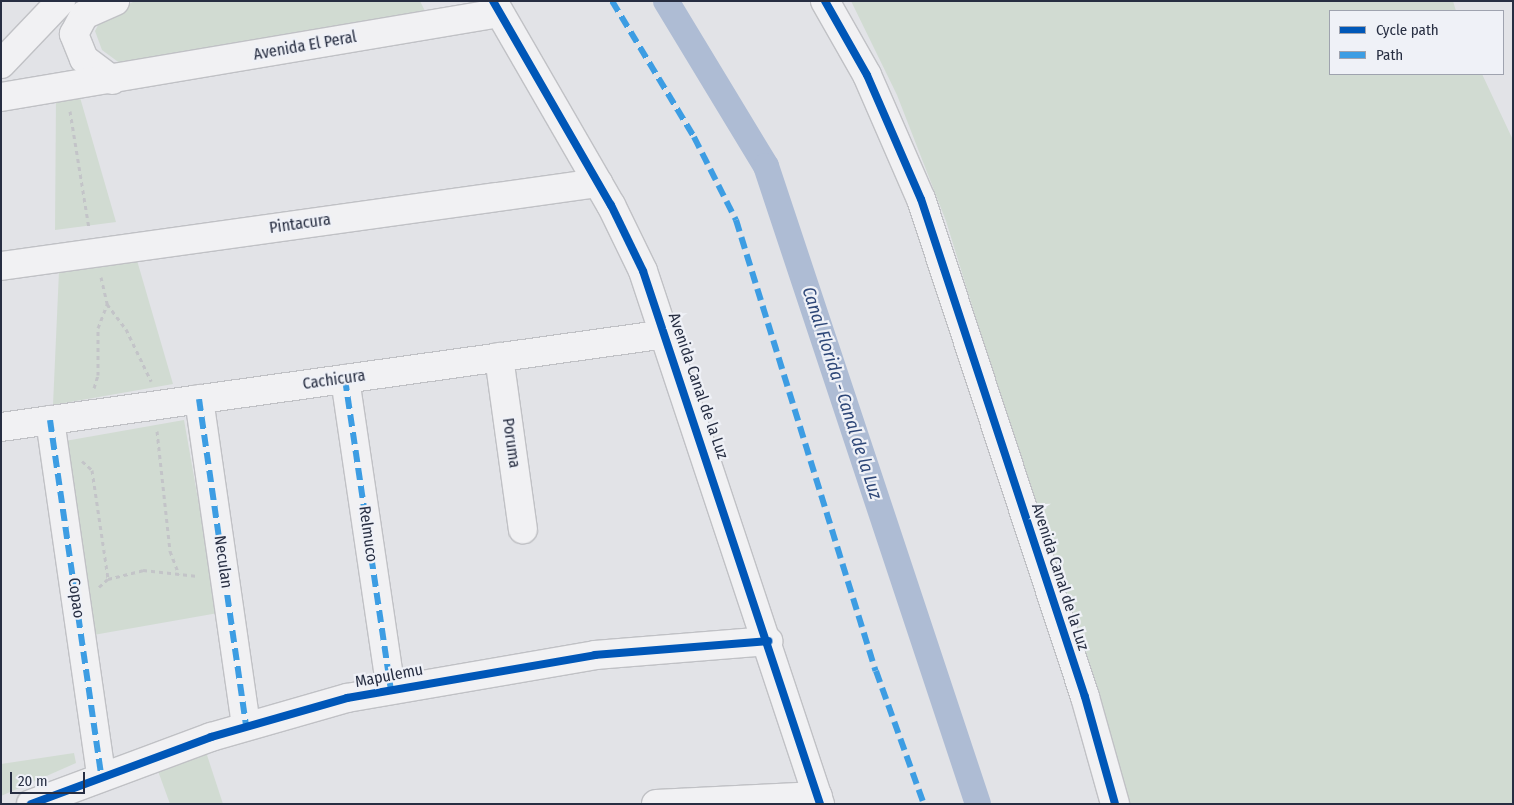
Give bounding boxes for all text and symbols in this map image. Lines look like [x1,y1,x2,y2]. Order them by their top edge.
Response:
legend [1329,10,1504,75]
text: Cycle path [1376,21,1439,39]
street label: Avenida El Peral [252,28,358,64]
text: Path [1376,46,1403,64]
street label: Pintacura [268,210,332,238]
water label: Canal Florida - Canal de la Luz [797,284,887,502]
street label: Avenida Canal de la Luz [664,310,732,462]
street label: Cachicura [301,366,367,394]
street label: Poruma [498,417,524,469]
street label: Avenida Canal de la Luz [1027,501,1093,653]
street label: Relmuco [355,505,381,563]
street label: Neculan [210,534,236,590]
street label: Copao [64,576,88,620]
street label: Mapulemu [353,660,425,692]
scale bar [12,762,88,794]
text: 20 m [18,772,48,790]

